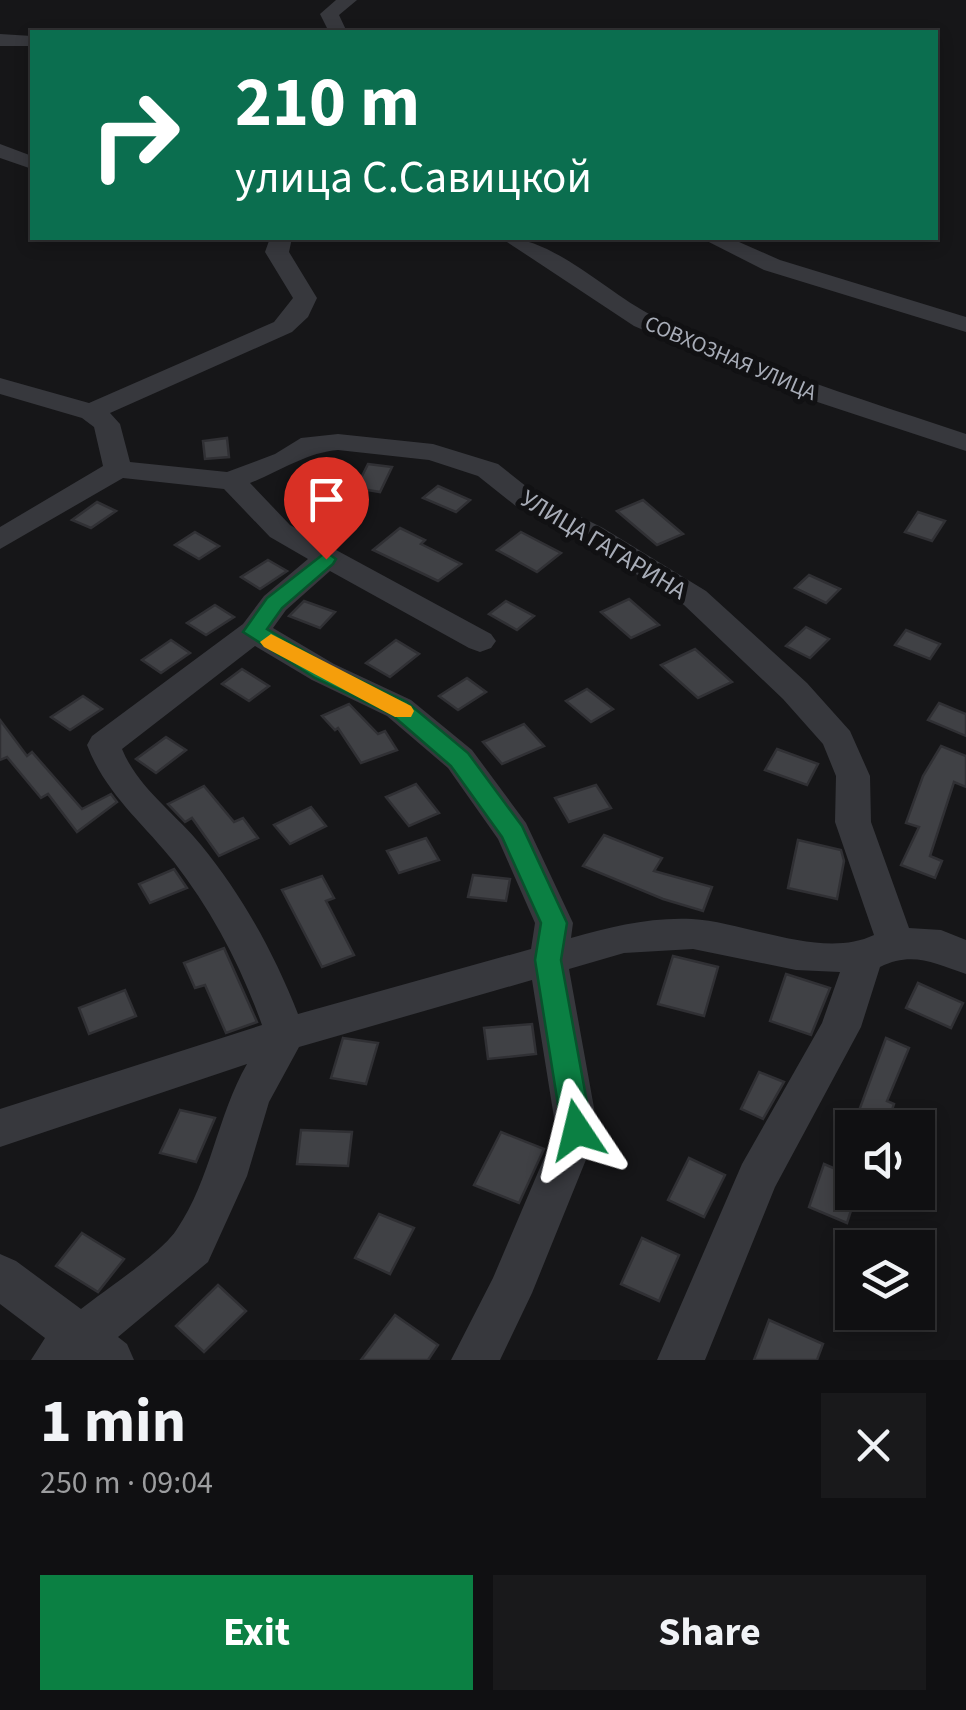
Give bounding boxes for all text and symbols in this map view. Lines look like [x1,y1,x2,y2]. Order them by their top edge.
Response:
text: 210 m [235,53,420,153]
icon: right [70,70,200,200]
text: улица С.Савицкой [235,146,592,210]
street label: СОВХОЗНАЯ УЛИЦА [640,307,822,409]
pin [284,457,369,560]
icon: arrive [299,472,354,527]
street label: УЛИЦА ГАГАРИНА [514,481,694,609]
position arrow [525,1078,629,1182]
map controls [835,1110,935,1330]
button: sound [835,1110,935,1210]
button: layers [835,1230,935,1330]
text: 1 min [40,1380,186,1465]
button: close [821,1393,926,1498]
text: 250 m · 09:04 [40,1460,213,1506]
button: Exit [40,1575,473,1690]
button: Share [493,1575,926,1690]

